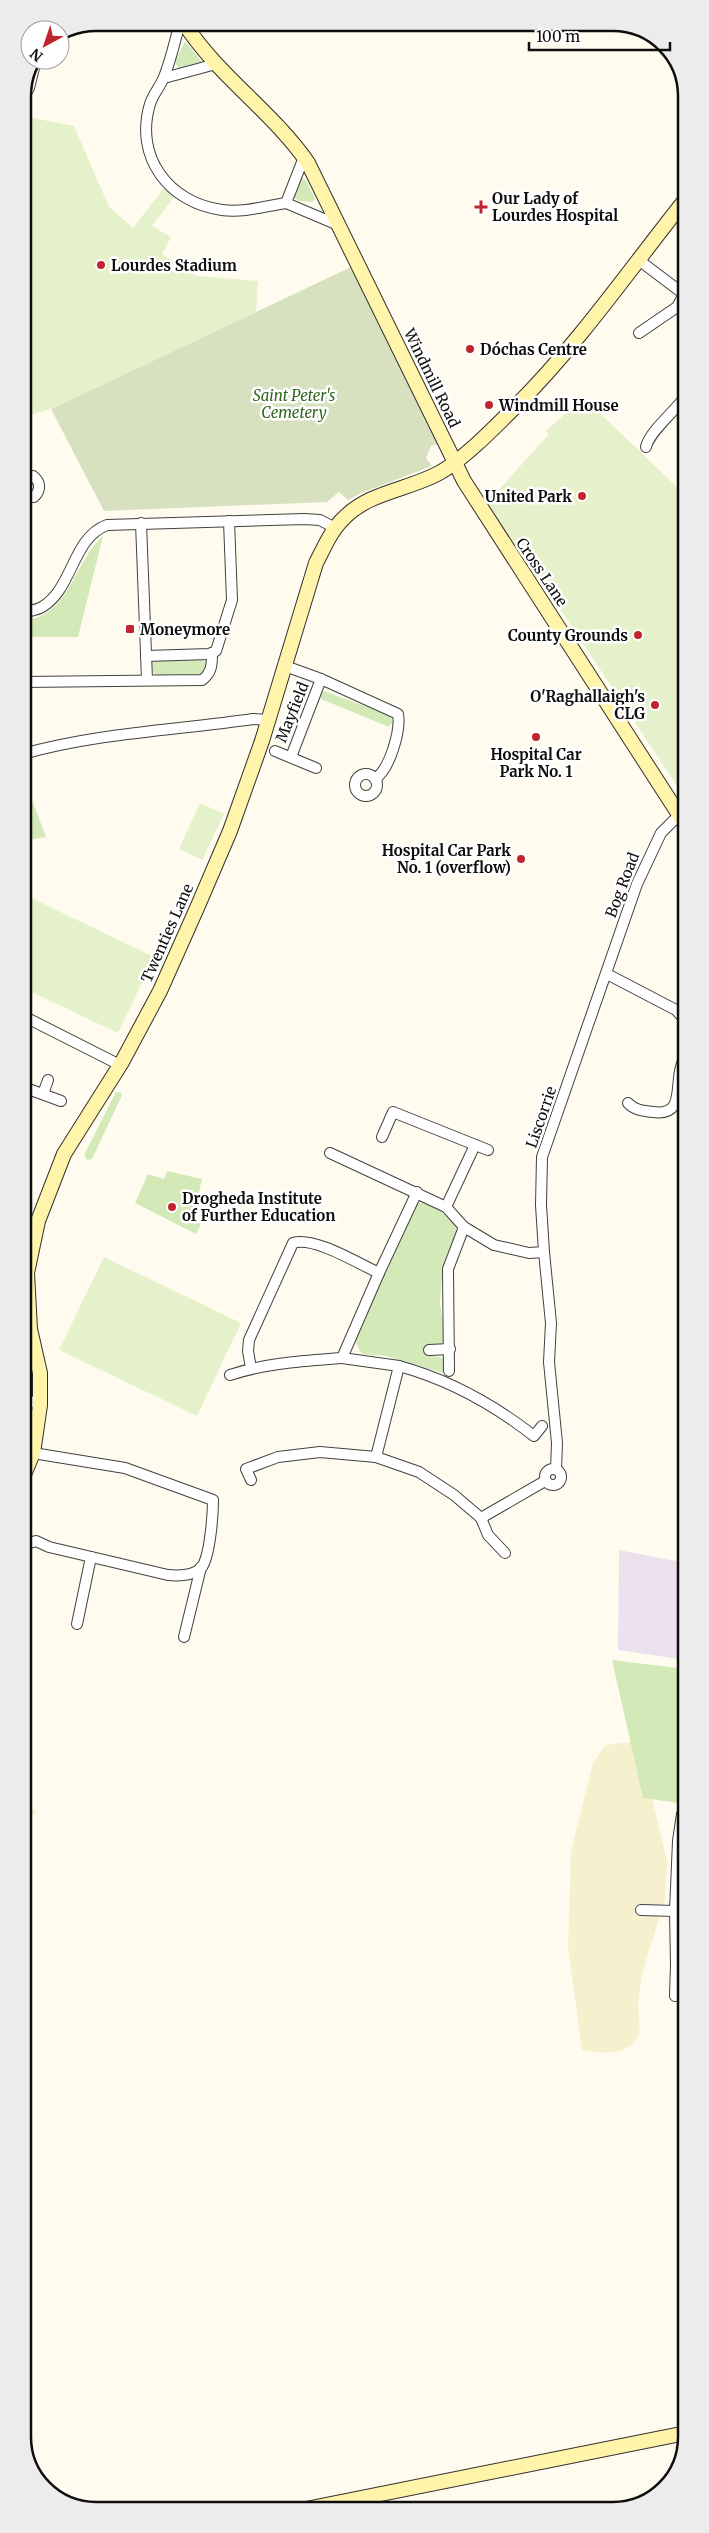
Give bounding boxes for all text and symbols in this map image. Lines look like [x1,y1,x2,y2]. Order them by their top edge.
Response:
north arrow [20,20,70,70]
scale bar [529,20,670,52]
text: 100 m [536,27,580,46]
text: N [27,45,47,65]
place label: Our Lady of Lourdes Hospital [492,189,618,225]
marker: Our Lady of Lourdes Hospital [474,200,488,214]
place label: Lourdes Stadium [111,256,237,275]
marker: Lourdes Stadium [95,259,107,271]
street label: Windmill Road [399,325,464,431]
place label: Dóchas Centre [480,340,587,359]
marker: Dóchas Centre [464,343,476,355]
park label: Saint Peter's Cemetery [253,386,335,422]
place label: Windmill House [498,396,619,415]
marker: Windmill House [483,399,495,411]
place label: United Park [485,487,572,506]
marker: United Park [576,490,588,502]
street label: Cross Lane [512,534,572,610]
place label: Moneymore [140,620,230,639]
marker: Moneymore [124,623,136,635]
place label: County Grounds [508,626,628,645]
marker: County Grounds [632,629,644,641]
street label: Mayfield [271,679,313,745]
place label: O'Raghallaigh's CLG [530,687,645,723]
marker: O'Raghallaigh's CLG [649,699,661,711]
marker: Hospital Car Park No. 1 [530,731,542,743]
place label: Hospital Car Park No. 1 [490,745,582,781]
place label: Hospital Car Park No. 1 (overflow) [382,841,511,877]
street label: Bog Road [601,850,643,920]
marker: Hospital Car Park No. 1 (overflow) [515,853,527,865]
street label: Twenties Lane [137,880,197,985]
street label: Liscorrie [522,1084,560,1150]
place label: Drogheda Institute of Further Education [182,1189,335,1225]
marker: Drogheda Institute of Further Education [166,1201,178,1213]

